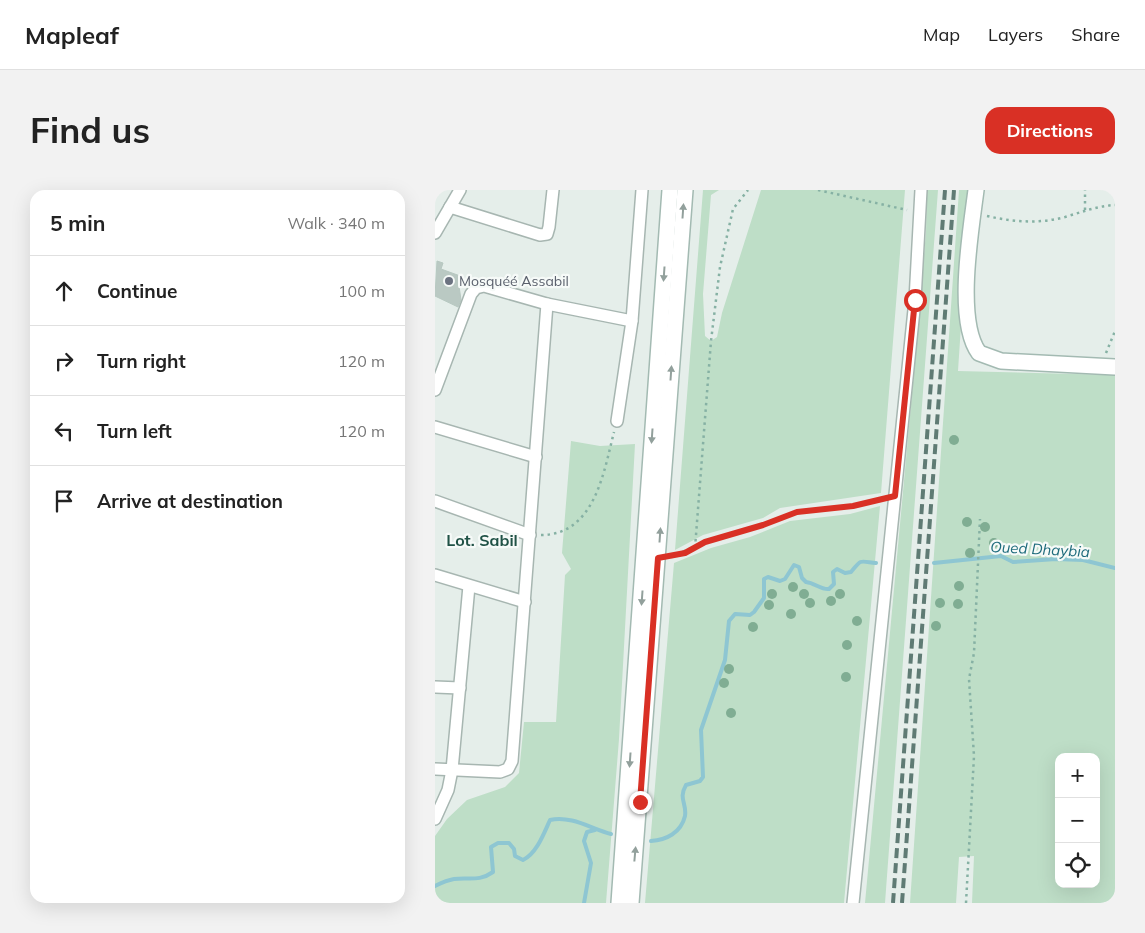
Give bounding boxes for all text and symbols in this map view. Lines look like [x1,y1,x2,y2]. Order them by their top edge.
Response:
text: Mapleaf [25,20,119,50]
text: Map [923,23,960,46]
text: Layers [988,23,1043,46]
text: Share [1071,23,1120,46]
button: Directions [985,107,1115,154]
text: Find us [30,108,150,152]
one-way arrow [680,203,688,219]
text: 5 min [50,210,105,236]
text: Walk · 340 m [287,213,385,233]
one-way arrow [660,266,668,282]
place label: Mosquéé Assabil [459,272,569,290]
marker: Mosquéé Assabil [443,275,455,287]
icon: ahead [50,277,78,305]
text: Continue [97,279,177,303]
text: 100 m [338,281,385,301]
route start [904,289,927,312]
icon: right [50,347,78,375]
text: Turn right [97,349,186,373]
text: 120 m [338,351,385,371]
one-way arrow [668,365,676,381]
icon: left [50,417,78,445]
text: Turn left [97,419,172,443]
text: 120 m [338,421,385,441]
one-way arrow [648,428,656,444]
icon: arrive [50,487,78,515]
text: Arrive at destination [97,489,283,513]
one-way arrow [656,527,664,543]
district label: Lot. Sabil [446,530,518,550]
water label: Oued Dhaybia [990,537,1090,561]
one-way arrow [637,590,645,606]
one-way arrow [626,752,634,768]
map controls [1055,753,1100,888]
button: + [1055,753,1100,798]
route end [629,791,652,814]
button: − [1055,798,1100,843]
button: locate [1055,843,1100,888]
one-way arrow [631,846,639,862]

